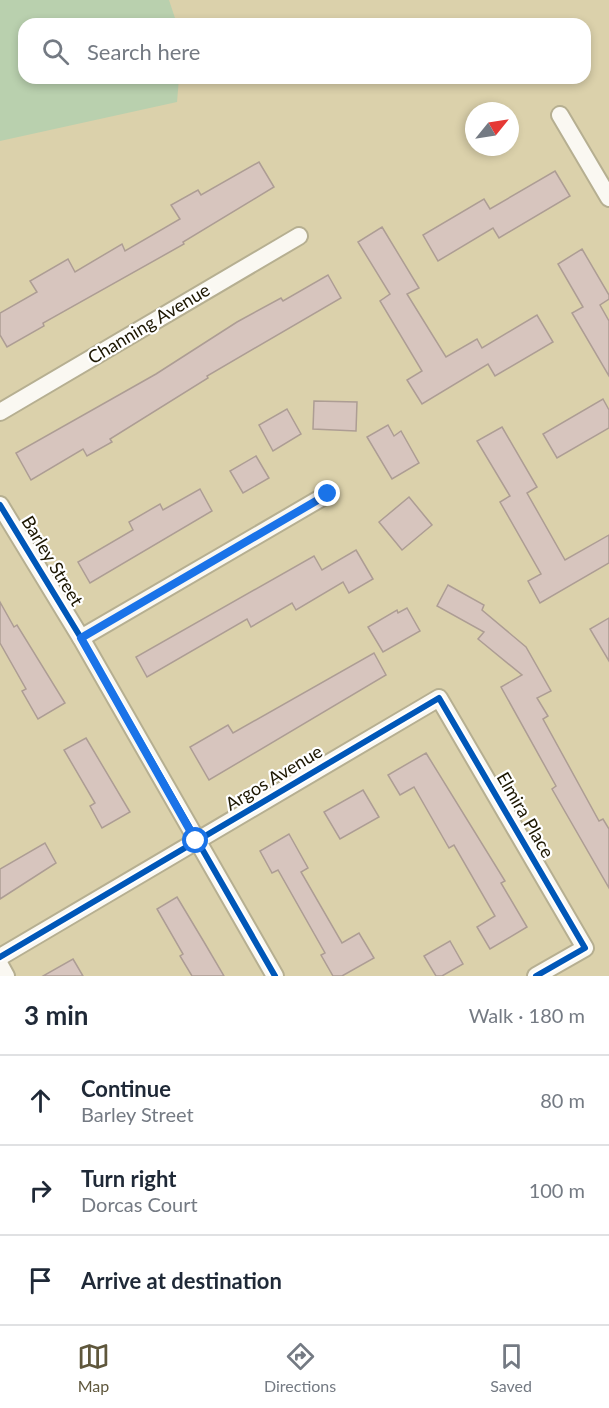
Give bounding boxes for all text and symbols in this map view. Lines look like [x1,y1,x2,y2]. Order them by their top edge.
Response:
search box [18,18,591,84]
icon: search [39,35,72,68]
text: Search here [87,38,200,65]
north arrow [465,102,519,156]
street label: Channing Avenue [83,278,213,368]
route end [314,480,340,506]
street label: Barley Street [17,511,89,610]
street label: Argos Avenue [221,740,326,815]
street label: Elmira Place [492,768,559,861]
route start [182,827,208,853]
text: 3 min [24,999,88,1031]
text: Walk · 180 m [469,1003,585,1027]
text: Continue [81,1075,171,1102]
icon: ahead [24,1084,57,1117]
text: 80 m [540,1088,585,1112]
text: Barley Street [81,1102,194,1126]
text: Turn right [81,1165,176,1192]
icon: right [24,1174,57,1207]
text: 100 m [529,1178,585,1202]
text: Dorcas Court [81,1192,198,1216]
icon: arrive [24,1264,57,1297]
text: Arrive at destination [81,1267,282,1294]
tab: Map [77,1340,110,1395]
tab: Directions [264,1340,336,1395]
tab: Saved [490,1340,532,1395]

